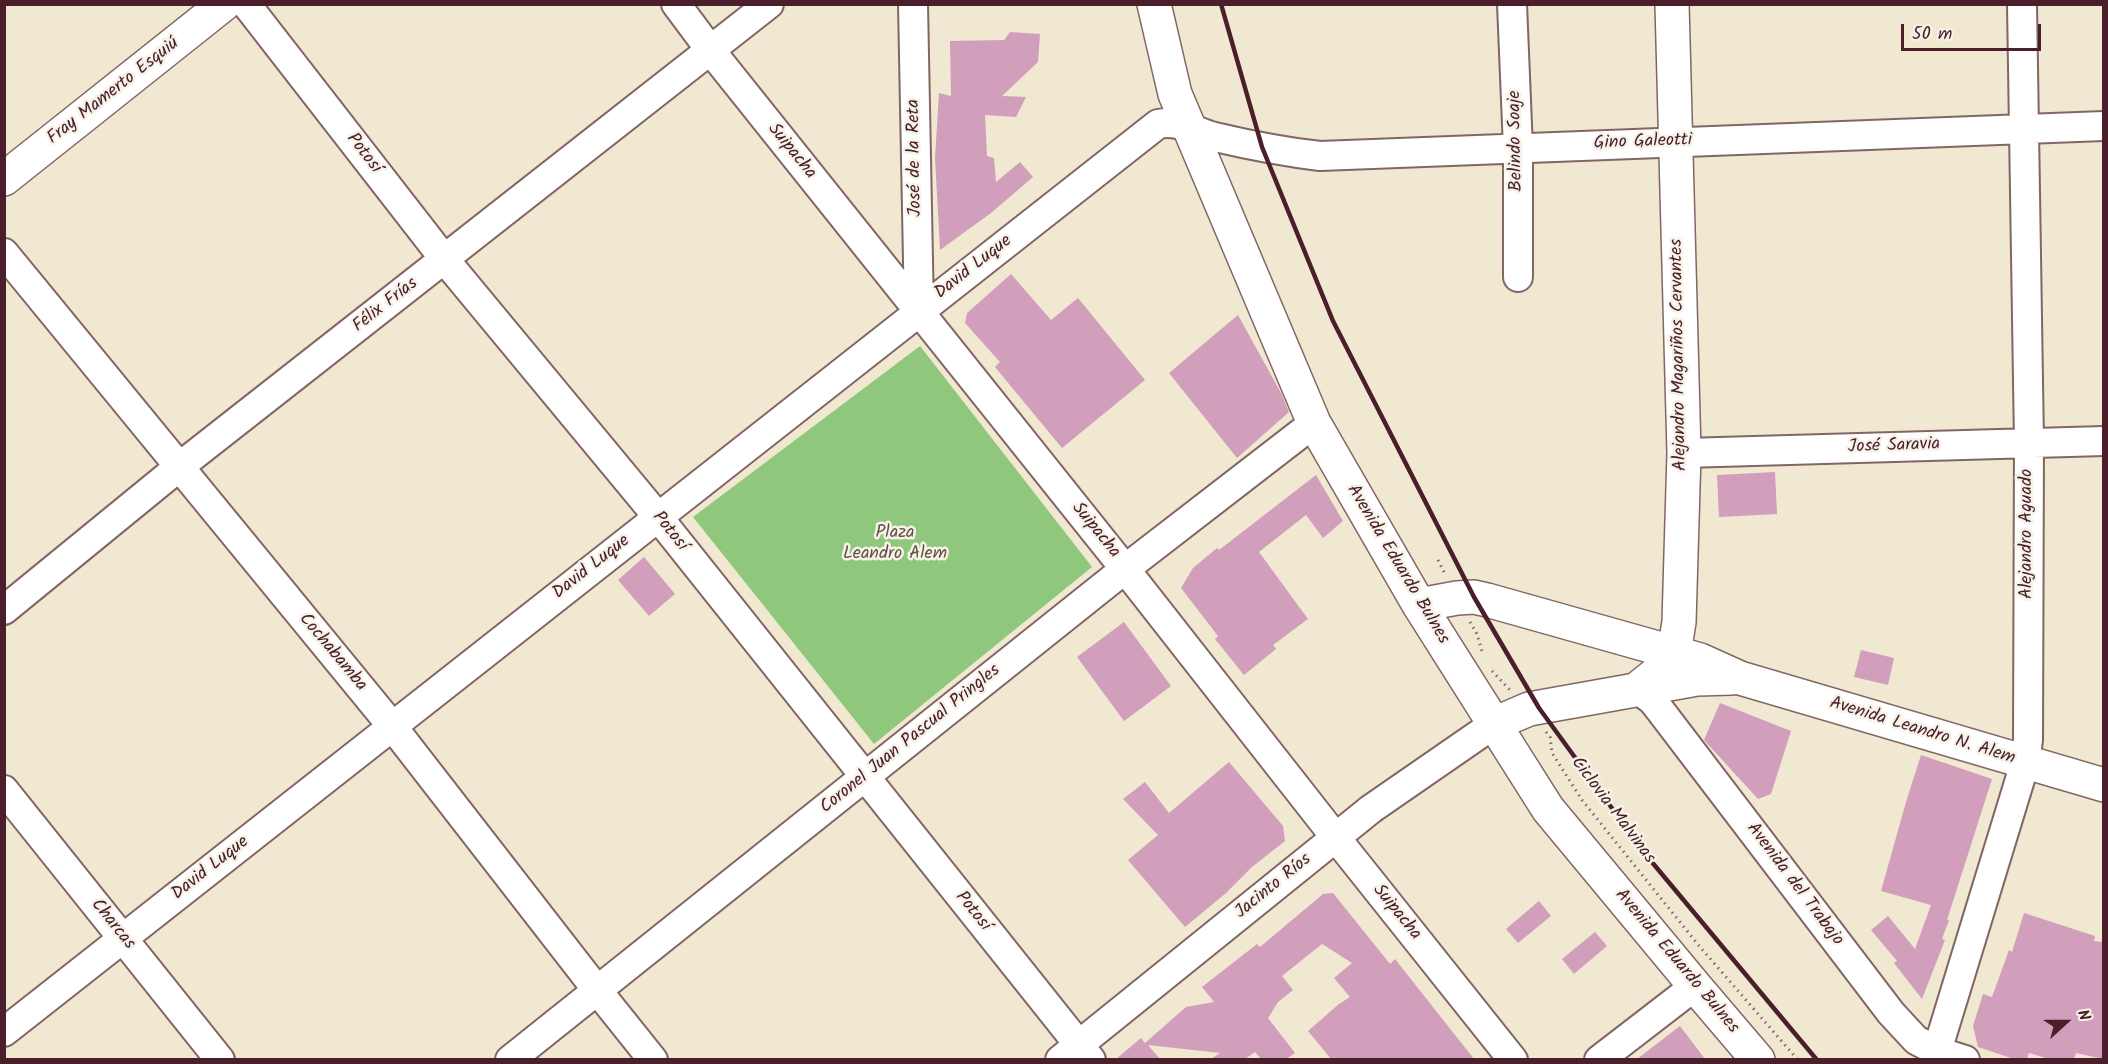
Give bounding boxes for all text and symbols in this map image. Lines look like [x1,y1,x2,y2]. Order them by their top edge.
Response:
scale bar [1904,12,2044,50]
text: 50 m [1912,20,1952,49]
street label: Fray Mamerto Esquiú [44,34,184,150]
street label: Belindo Soaje [1505,90,1529,192]
street label: José de la Reta [904,99,928,217]
street label: Suipacha [762,120,820,184]
street label: Potosí [341,130,385,178]
street label: Gino Galeotti [1593,130,1693,156]
street label: David Luque [931,231,1017,305]
street label: Alejandro Magariños Cervantes [1667,239,1693,471]
street label: Félix Frías [349,274,423,338]
street label: José Saravia [1848,435,1940,459]
street label: Alejandro Aguado [2017,469,2039,599]
street label: Avenida Eduardo Bulnes [1341,481,1453,649]
street label: Suipacha [1066,499,1124,563]
street label: Potosí [646,508,692,556]
park label: Plaza Leandro Alem [843,523,947,566]
street label: David Luque [549,531,635,605]
street label: Cochabamba [293,610,371,696]
street label: Coronel Juan Pascual Pringles [817,661,1005,819]
street label: Avenida Leandro N. Alem [1827,693,2017,771]
street label: Ciclovia Malvinas [1565,753,1659,869]
street label: Avenida del Trabajo [1741,819,1847,951]
street label: David Luque [168,832,254,906]
street label: Jacinto Ríos [1232,850,1316,924]
street label: Suipacha [1367,881,1425,945]
street label: Avenida Eduardo Bulnes [1609,885,1743,1039]
street label: Potosí [949,888,995,936]
street label: Charcas [85,895,139,955]
north arrow [2036,992,2096,1052]
text: N [2070,1006,2097,1025]

